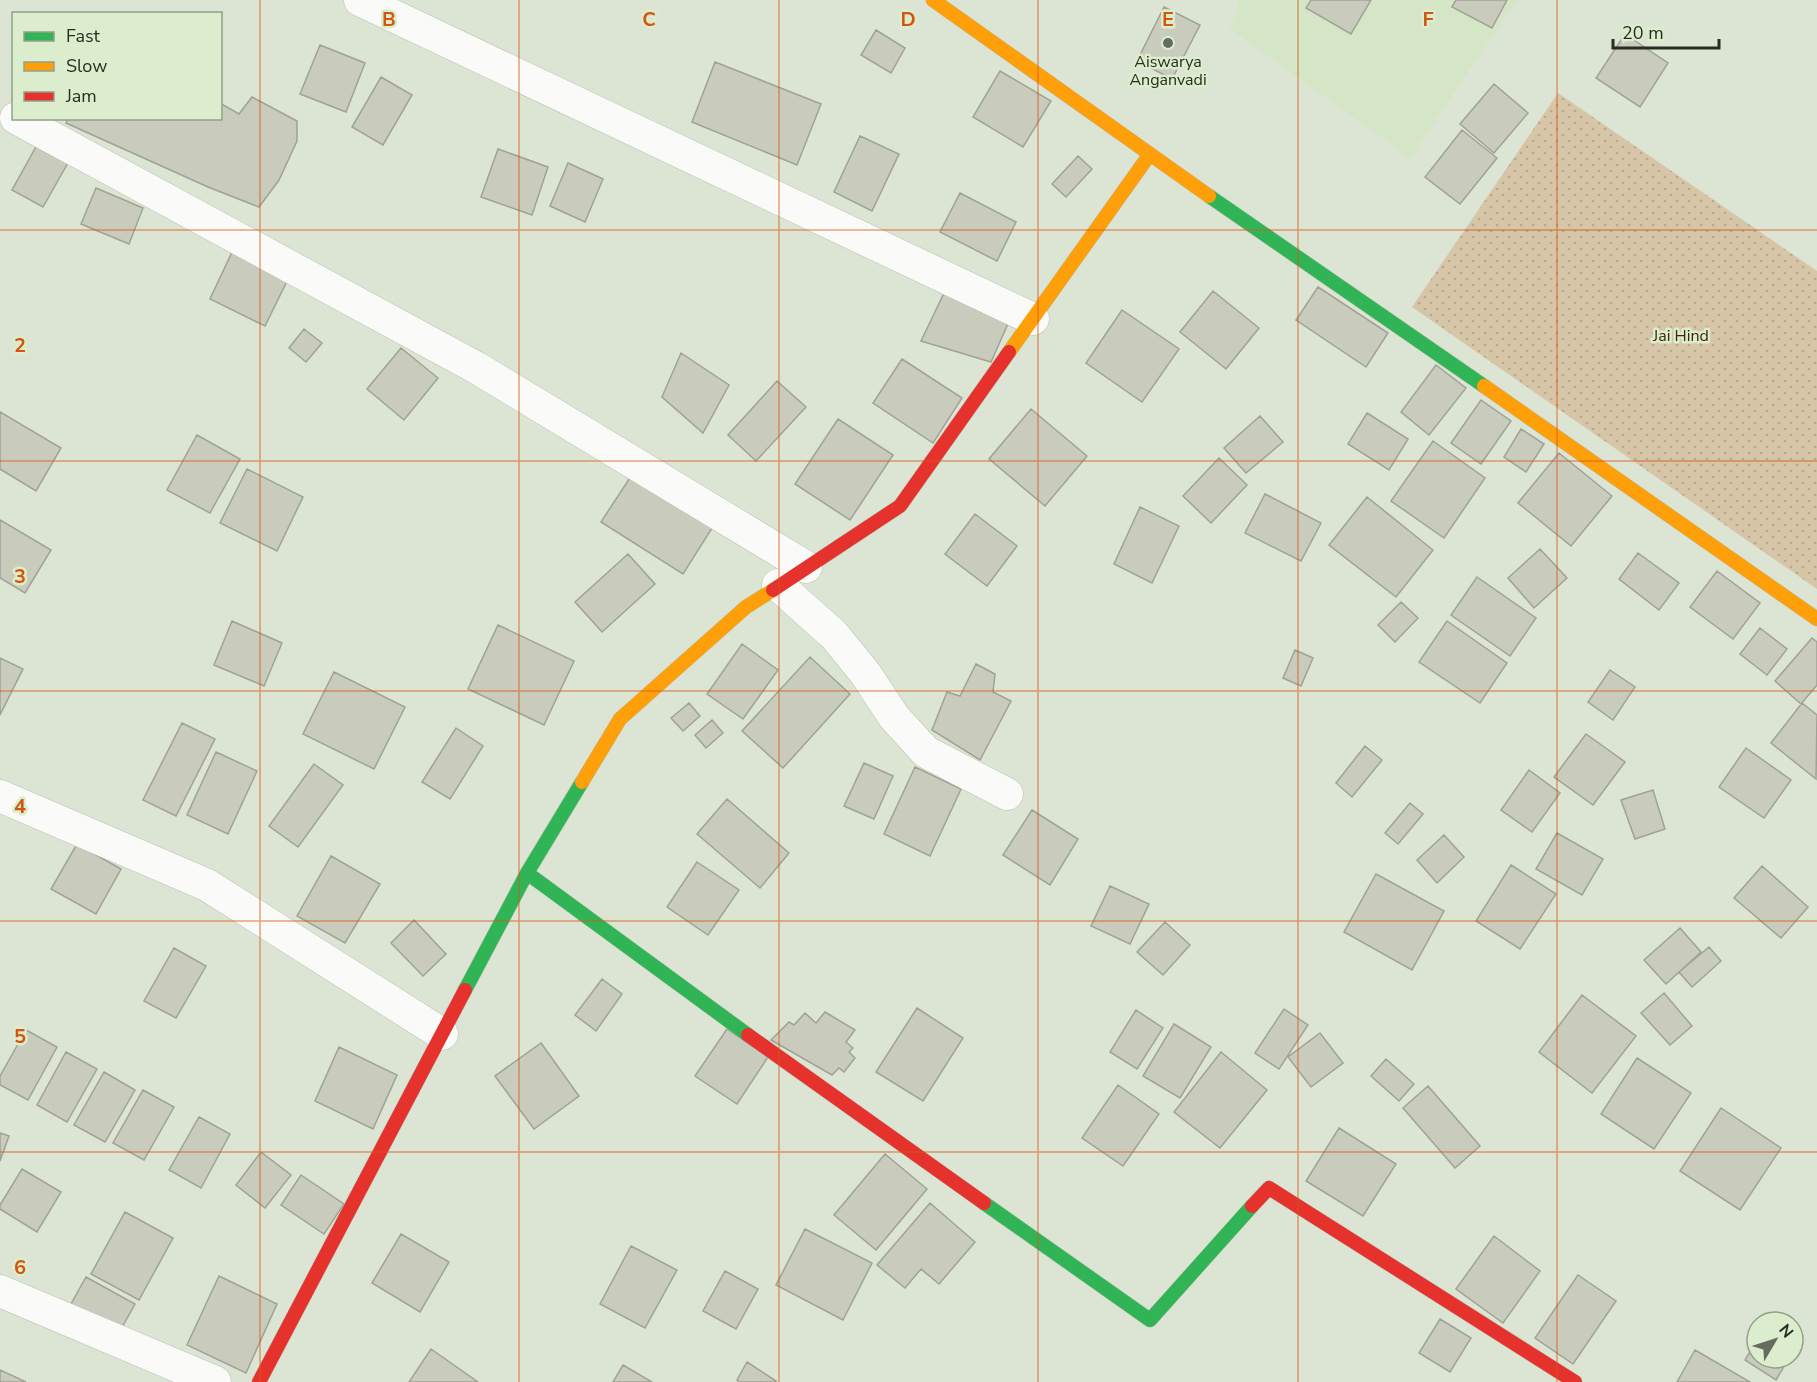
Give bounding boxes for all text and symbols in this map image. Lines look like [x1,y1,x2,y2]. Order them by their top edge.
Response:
text: B [382,6,396,33]
text: C [642,6,656,33]
text: D [900,6,916,33]
text: E [1162,6,1174,33]
text: F [1422,6,1434,33]
legend [12,12,222,120]
scale bar [1613,12,1720,50]
text: 20 m [1622,21,1664,45]
text: Fast [66,24,101,48]
marker: Aiswarya Anganvadi [1161,36,1175,50]
place label: Aiswarya Anganvadi [1129,51,1207,91]
text: Slow [66,54,107,78]
text: Jam [65,84,97,108]
park label: Jai Hind [1652,325,1709,347]
text: 2 [14,332,26,359]
text: 3 [14,563,26,590]
text: 4 [14,793,26,820]
text: 5 [14,1023,26,1050]
text: 6 [14,1254,26,1281]
north arrow [1745,1310,1805,1370]
text: N [1774,1320,1798,1343]

